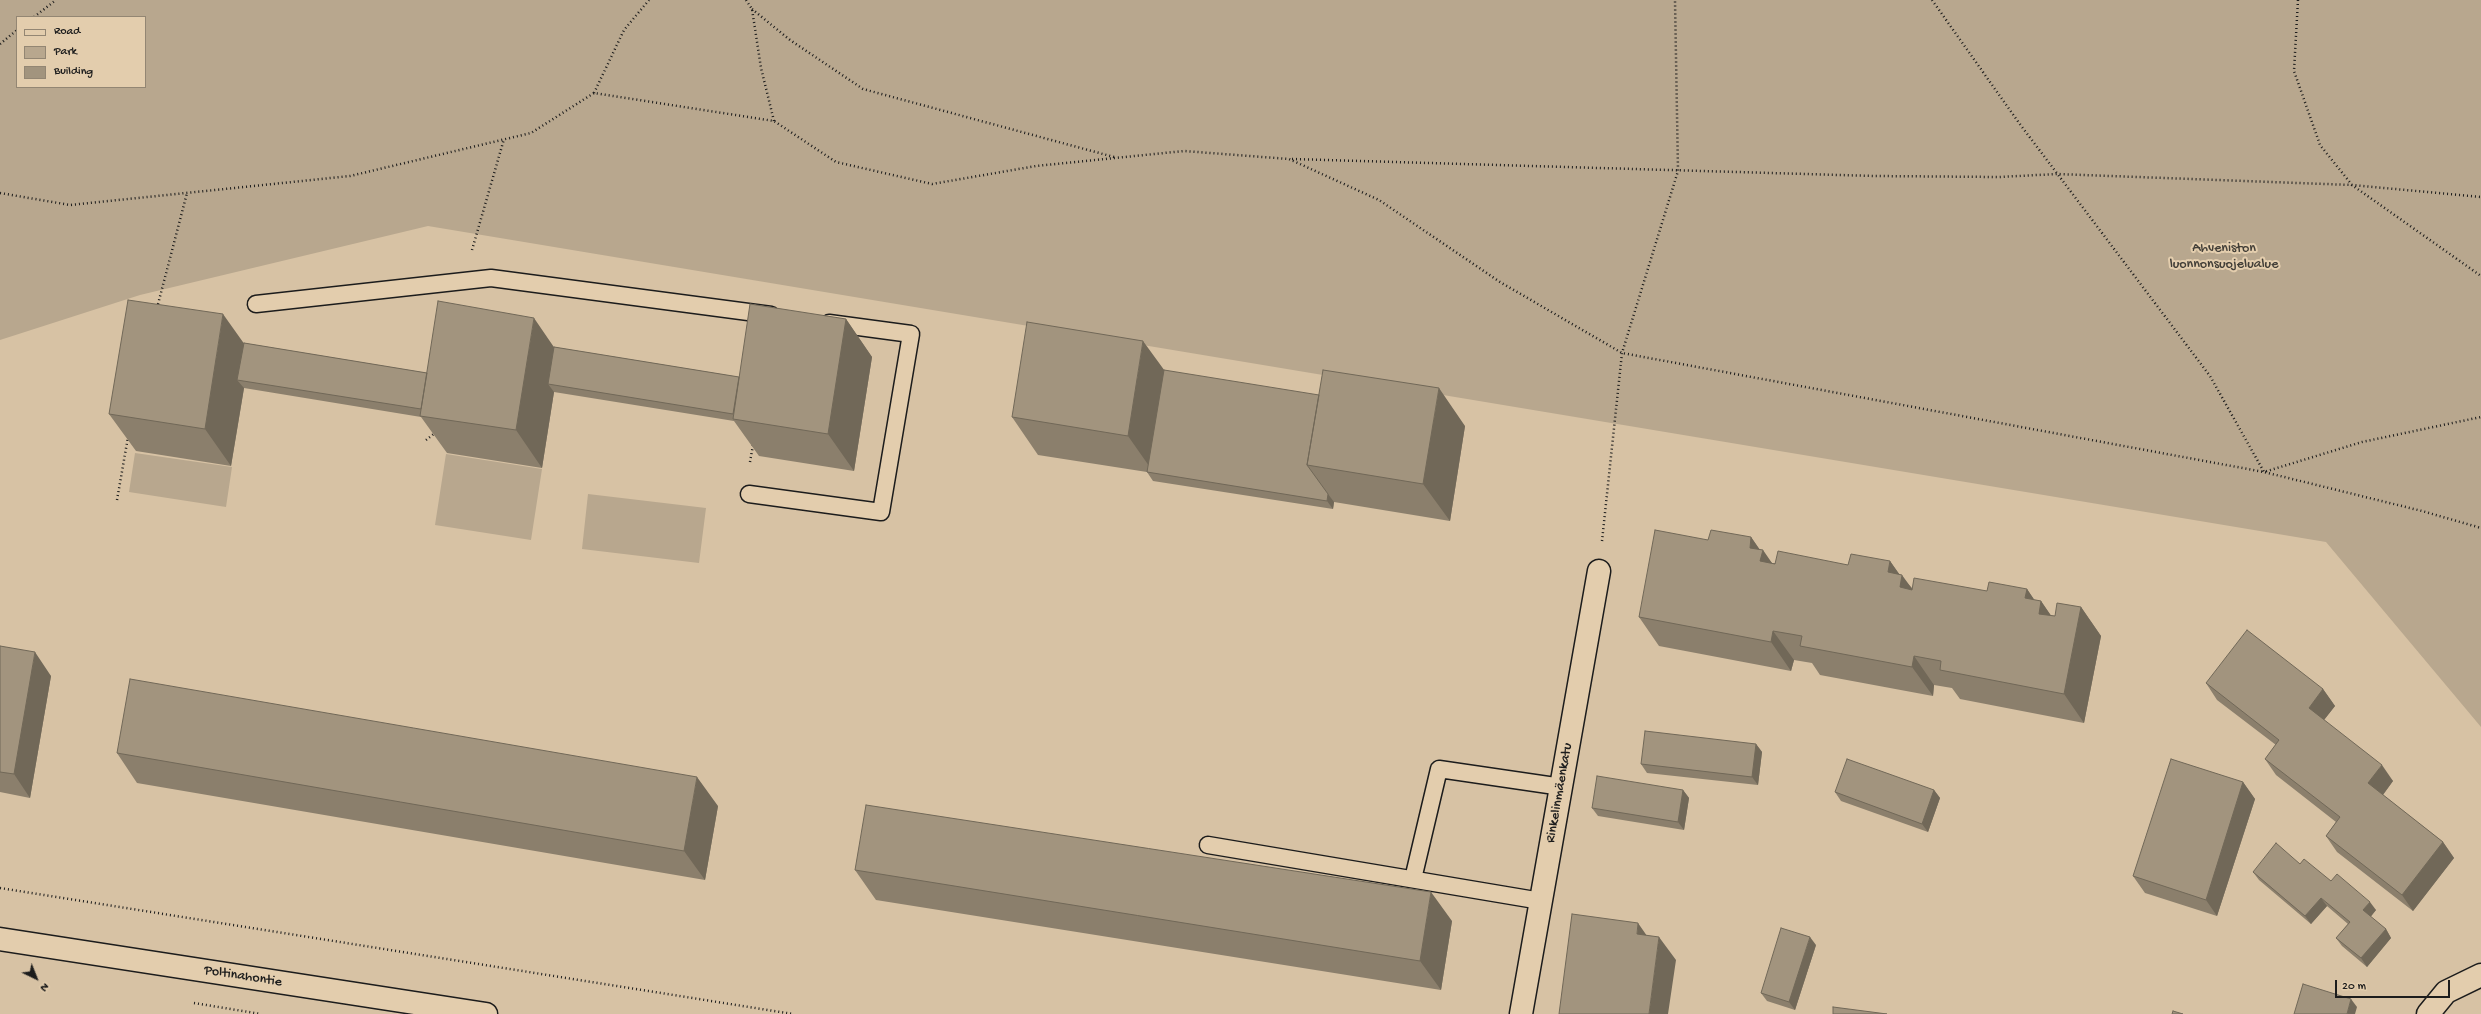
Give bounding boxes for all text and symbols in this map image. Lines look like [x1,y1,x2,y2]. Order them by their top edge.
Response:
legend [16,16,146,88]
text: Road [54,25,80,39]
text: Park [54,45,77,59]
text: Building [54,65,93,79]
park label: Ahveniston luonnonsuojelualue [2170,241,2278,274]
street label: Rinkelinmäenkatu [1543,742,1577,844]
north arrow [16,958,56,998]
street label: Poltinahontie [203,963,283,991]
scale bar [2337,972,2452,998]
text: N [37,980,51,994]
text: 20 m [2342,980,2366,994]

